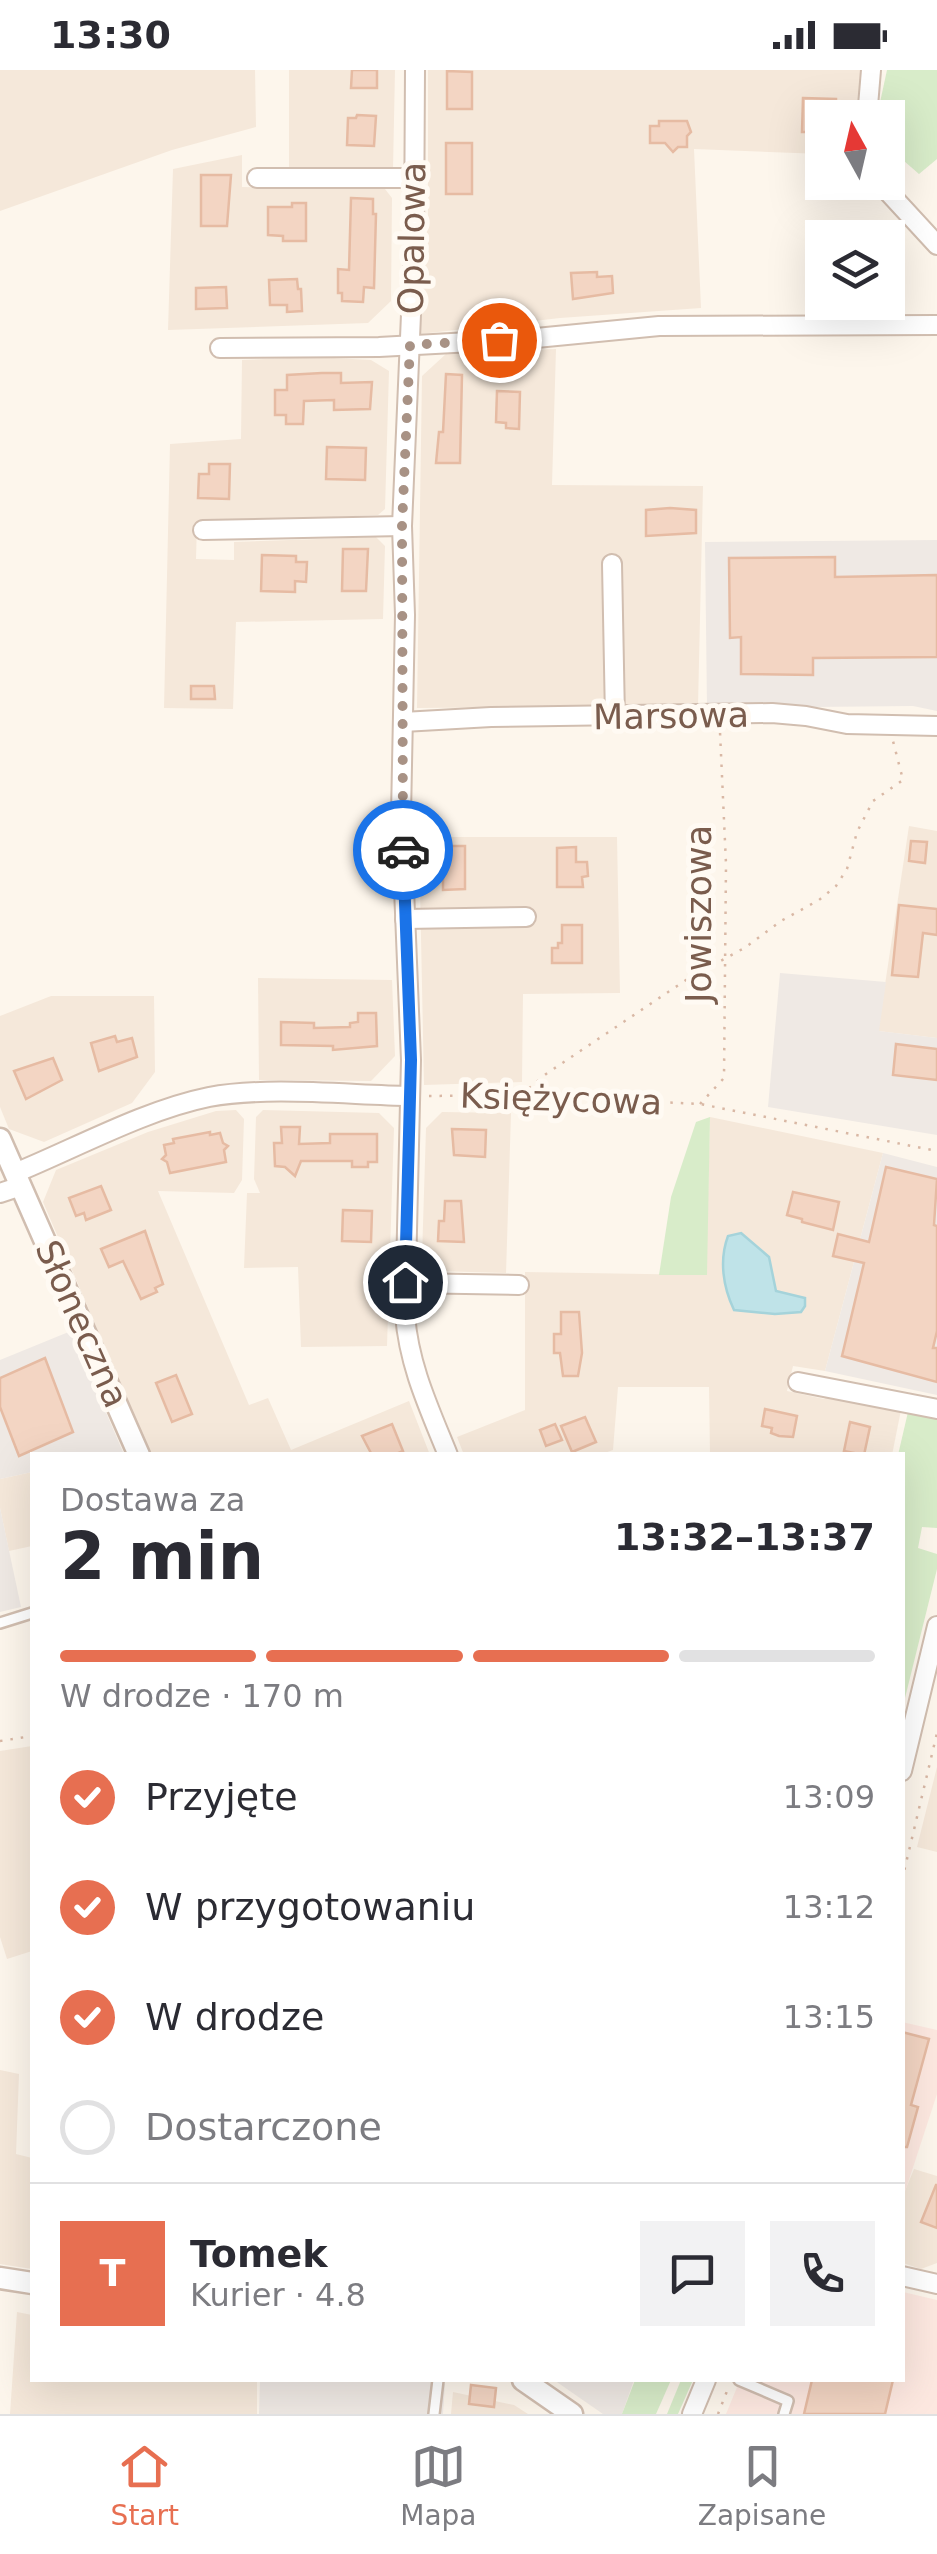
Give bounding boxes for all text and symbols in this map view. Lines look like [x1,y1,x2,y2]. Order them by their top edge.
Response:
text: 13:30 [50,13,171,57]
north arrow [805,100,905,200]
map controls [805,100,905,320]
street label: Opalowa [391,161,433,315]
button: layers [805,220,905,320]
pin [457,298,542,383]
icon: bag [472,313,527,368]
street label: Marsowa [593,695,749,737]
courier [353,800,453,900]
icon: car [376,823,431,878]
street label: Jowiszowa [679,825,719,1005]
street label: Księżycowa [459,1075,663,1123]
street label: Słoneczna [27,1234,137,1414]
pin [363,1240,448,1325]
icon: home [378,1255,433,1310]
text: Dostawa za [60,1481,245,1519]
text: 13:32–13:37 [614,1515,875,1559]
text: 2 min [60,1519,264,1594]
text: W drodze · 170 m [60,1677,344,1715]
icon: check [60,1770,115,1825]
text: Przyjęte [145,1775,298,1819]
text: 13:09 [783,1778,875,1816]
icon: check [60,1880,115,1935]
text: W przygotowaniu [145,1885,475,1929]
text: 13:12 [783,1888,875,1926]
icon: check [60,1990,115,2045]
text: W drodze [145,1995,324,2039]
text: 13:15 [783,1998,875,2036]
text: Dostarczone [145,2105,382,2149]
button: chat [640,2221,745,2326]
button: phone [770,2221,875,2326]
text: Tomek [190,2232,328,2276]
text: T [100,2251,125,2295]
text: Kurier · 4.8 [190,2276,366,2314]
tab: Start [111,2439,179,2532]
tab: Mapa [400,2439,477,2532]
tab: Zapisane [698,2439,826,2532]

